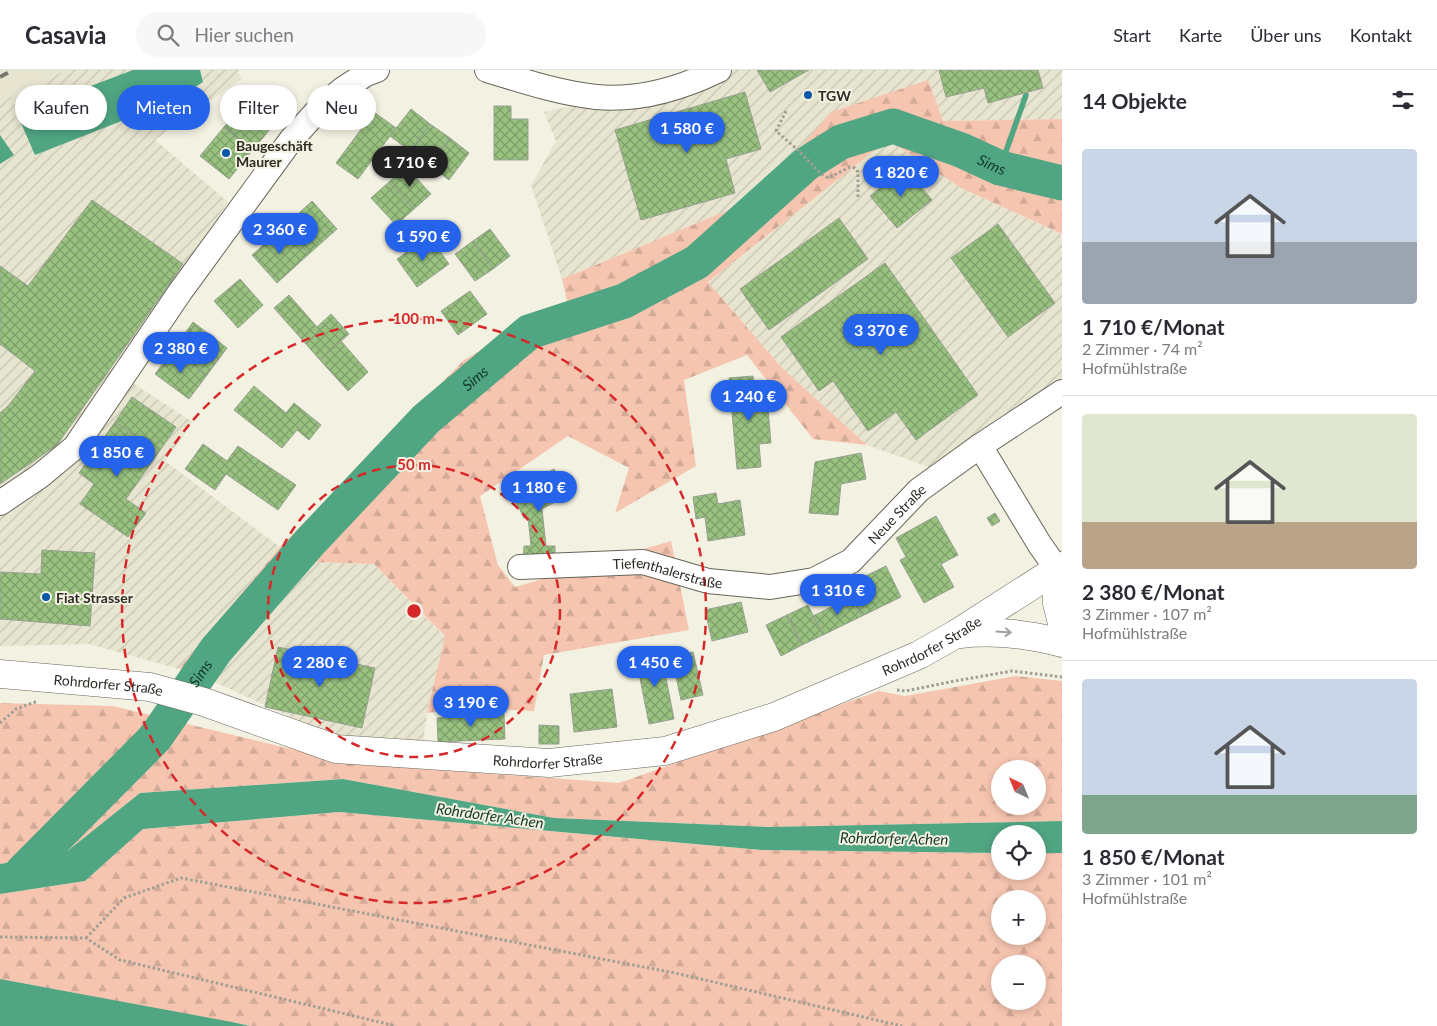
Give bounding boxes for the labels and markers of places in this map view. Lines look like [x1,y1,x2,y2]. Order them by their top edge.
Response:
place label: TGW [818,87,851,104]
marker: TGW [802,89,814,101]
pin: 1 580 € [641,112,733,154]
place label: Baugeschäft Maurer [236,137,313,170]
pin: 1 710 € [364,146,456,188]
marker: Baugeschäft Maurer [220,147,232,159]
pin: 1 820 € [855,156,947,198]
pin: 2 360 € [234,212,326,255]
pin: 1 590 € [377,220,469,262]
pin: 3 370 € [835,314,927,356]
pin: 2 380 € [135,332,227,374]
pin: 1 240 € [703,380,795,422]
pin: 1 850 € [71,436,163,478]
pin: 1 180 € [493,470,585,513]
pin: 1 310 € [792,574,884,616]
place label: Fiat Strasser [56,589,134,606]
marker: Fiat Strasser [40,591,52,603]
centre of rings [405,602,423,620]
pin: 2 280 € [274,646,366,688]
pin: 1 450 € [609,646,701,688]
pin: 3 190 € [425,686,517,728]

